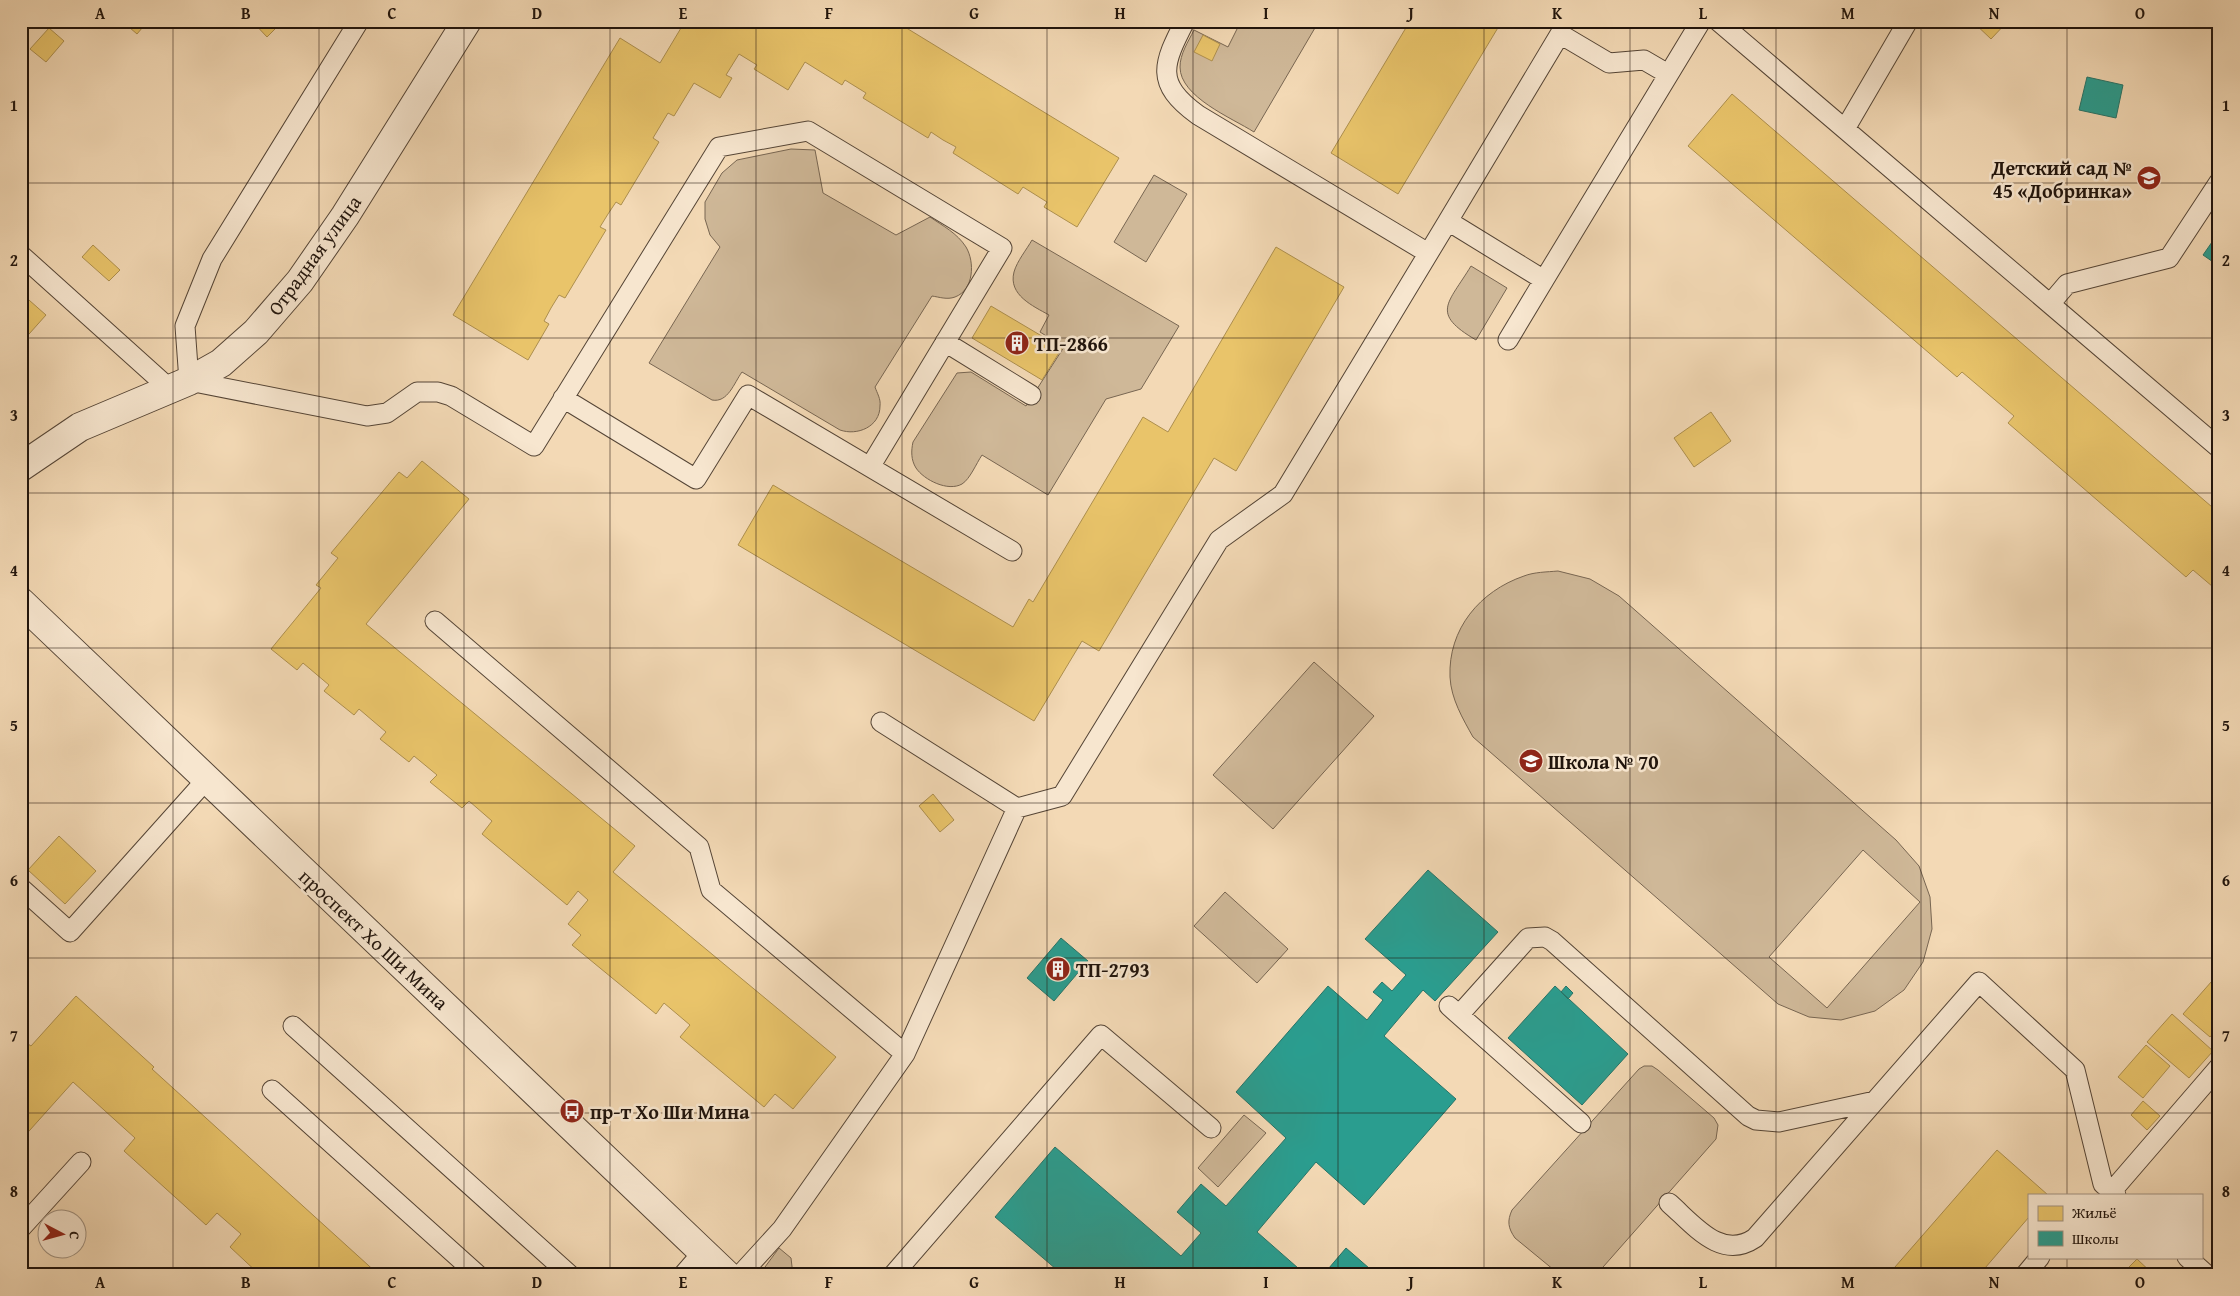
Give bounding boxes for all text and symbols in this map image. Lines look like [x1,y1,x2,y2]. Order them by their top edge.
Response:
text: A [95,1,106,25]
text: B [241,1,251,25]
text: C [387,1,397,25]
text: D [532,1,542,25]
text: E [679,1,688,25]
text: F [825,1,833,25]
text: G [969,1,979,25]
text: H [1114,1,1126,25]
text: I [1263,1,1269,25]
text: J [1405,1,1414,25]
text: K [1552,1,1563,25]
text: L [1699,1,1708,25]
text: M [1841,1,1855,25]
text: N [1989,1,2000,25]
text: O [2135,1,2145,25]
text: 1 [10,93,18,117]
text: 1 [2222,93,2230,117]
place label: Детский сад № 45 «Добринка» [1991,153,2132,205]
school or university icon: Детский сад № 45 «Добринка» [2136,165,2162,191]
street label: Отрадная улица [260,188,368,321]
text: 2 [10,248,18,272]
text: 2 [2222,248,2230,272]
place label: ТП-2866 [1034,329,1108,358]
building icon: ТП-2866 [1004,330,1030,356]
text: 3 [10,403,18,427]
text: 3 [2222,403,2230,427]
text: 4 [10,558,18,582]
text: 4 [2222,558,2230,582]
text: 5 [10,713,18,737]
text: 5 [2222,713,2230,737]
place label: Школа № 70 [1548,747,1659,776]
school or university icon: Школа № 70 [1518,748,1544,774]
street label: проспект Хо Ши Мина [293,862,456,1016]
text: 6 [10,868,18,892]
text: 6 [2222,868,2230,892]
place label: ТП-2793 [1076,955,1150,984]
building icon: ТП-2793 [1045,956,1071,982]
text: 7 [10,1023,18,1047]
text: 7 [2222,1023,2230,1047]
place label: пр-т Хо Ши Мина [590,1097,750,1126]
bus stop icon: пр-т Хо Ши Мина [559,1098,585,1124]
text: 8 [10,1179,18,1203]
text: 8 [2222,1179,2230,1203]
legend [2028,1194,2202,1258]
text: Жильё [2071,1202,2117,1223]
north arrow [38,1208,88,1258]
text: Школы [2072,1228,2119,1249]
text: С [65,1230,85,1240]
text: A [95,1270,106,1294]
text: B [241,1270,251,1294]
text: C [387,1270,397,1294]
text: D [532,1270,542,1294]
text: E [679,1270,688,1294]
text: F [825,1270,833,1294]
text: G [969,1270,979,1294]
text: H [1114,1270,1126,1294]
text: I [1263,1270,1269,1294]
text: J [1405,1270,1414,1294]
text: K [1552,1270,1563,1294]
text: L [1699,1270,1708,1294]
text: M [1841,1270,1855,1294]
text: N [1989,1270,2000,1294]
text: O [2135,1270,2145,1294]

